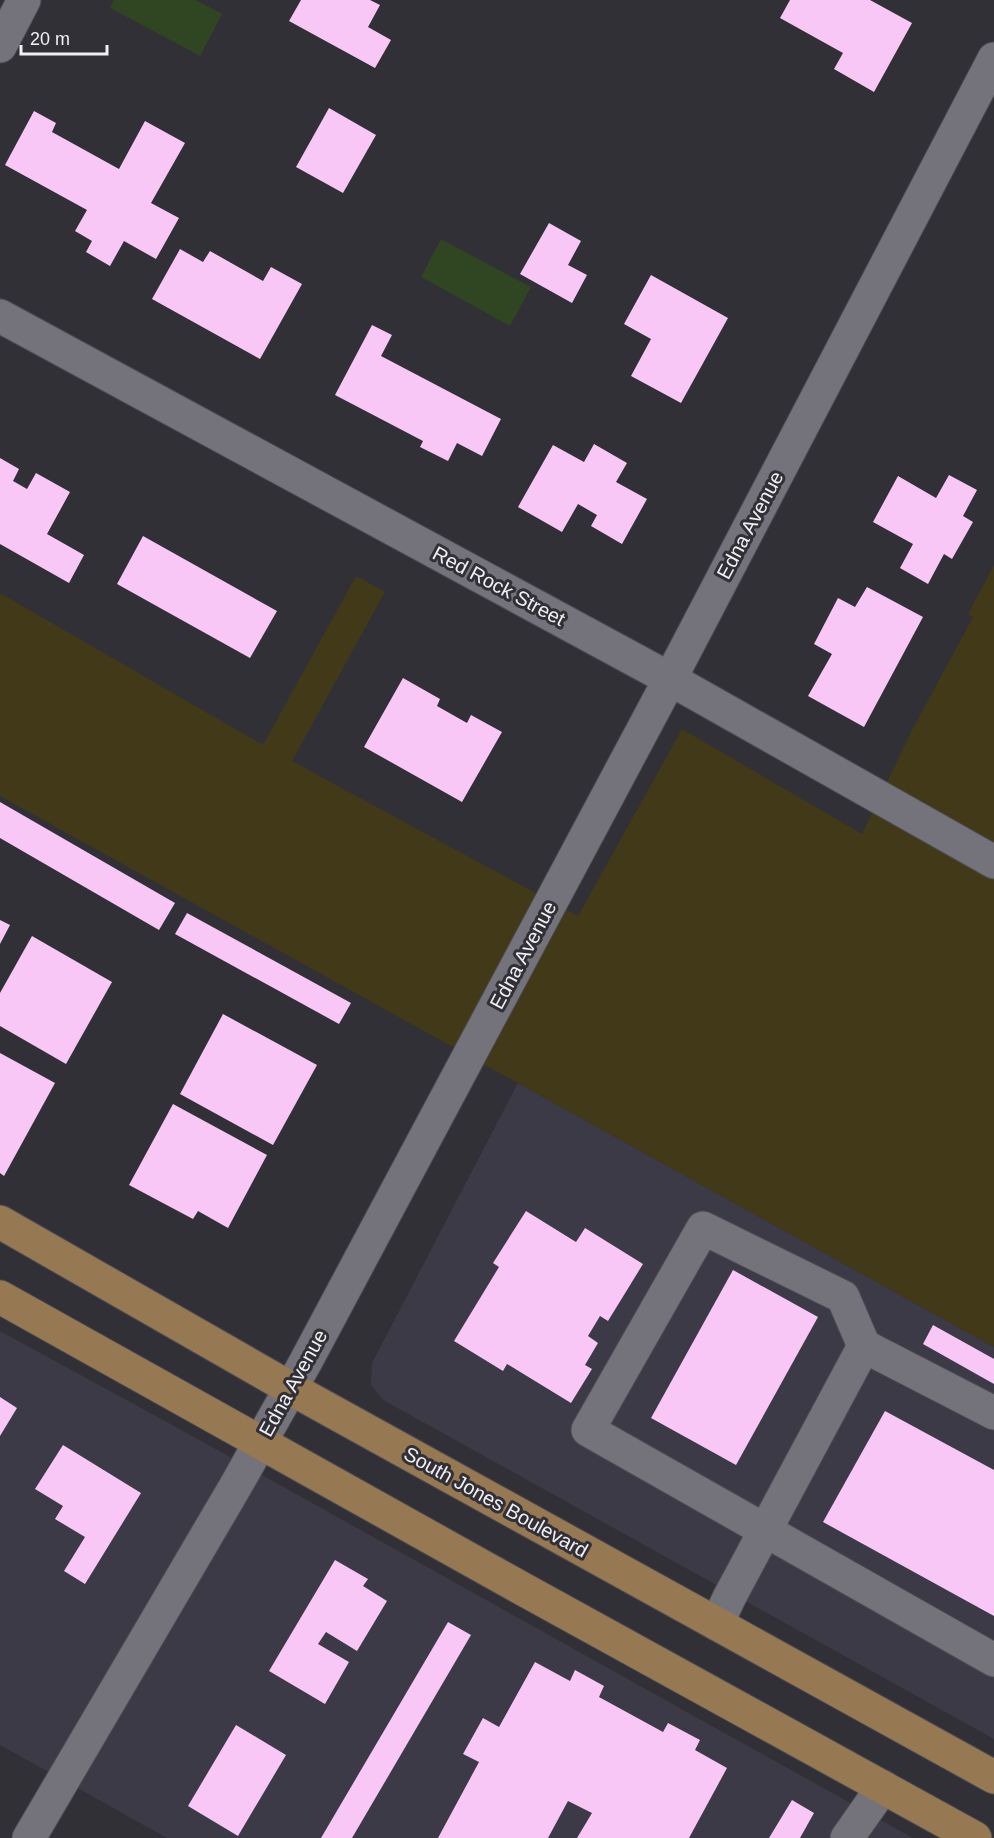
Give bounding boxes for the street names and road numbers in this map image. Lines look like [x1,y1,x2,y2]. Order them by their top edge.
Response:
street label: Edna Avenue [712,467,788,583]
street label: Red Rock Street [429,542,569,630]
street label: Edna Avenue [485,897,561,1013]
street label: Edna Avenue [255,1326,331,1440]
street label: South Jones Boulevard [400,1442,592,1562]

